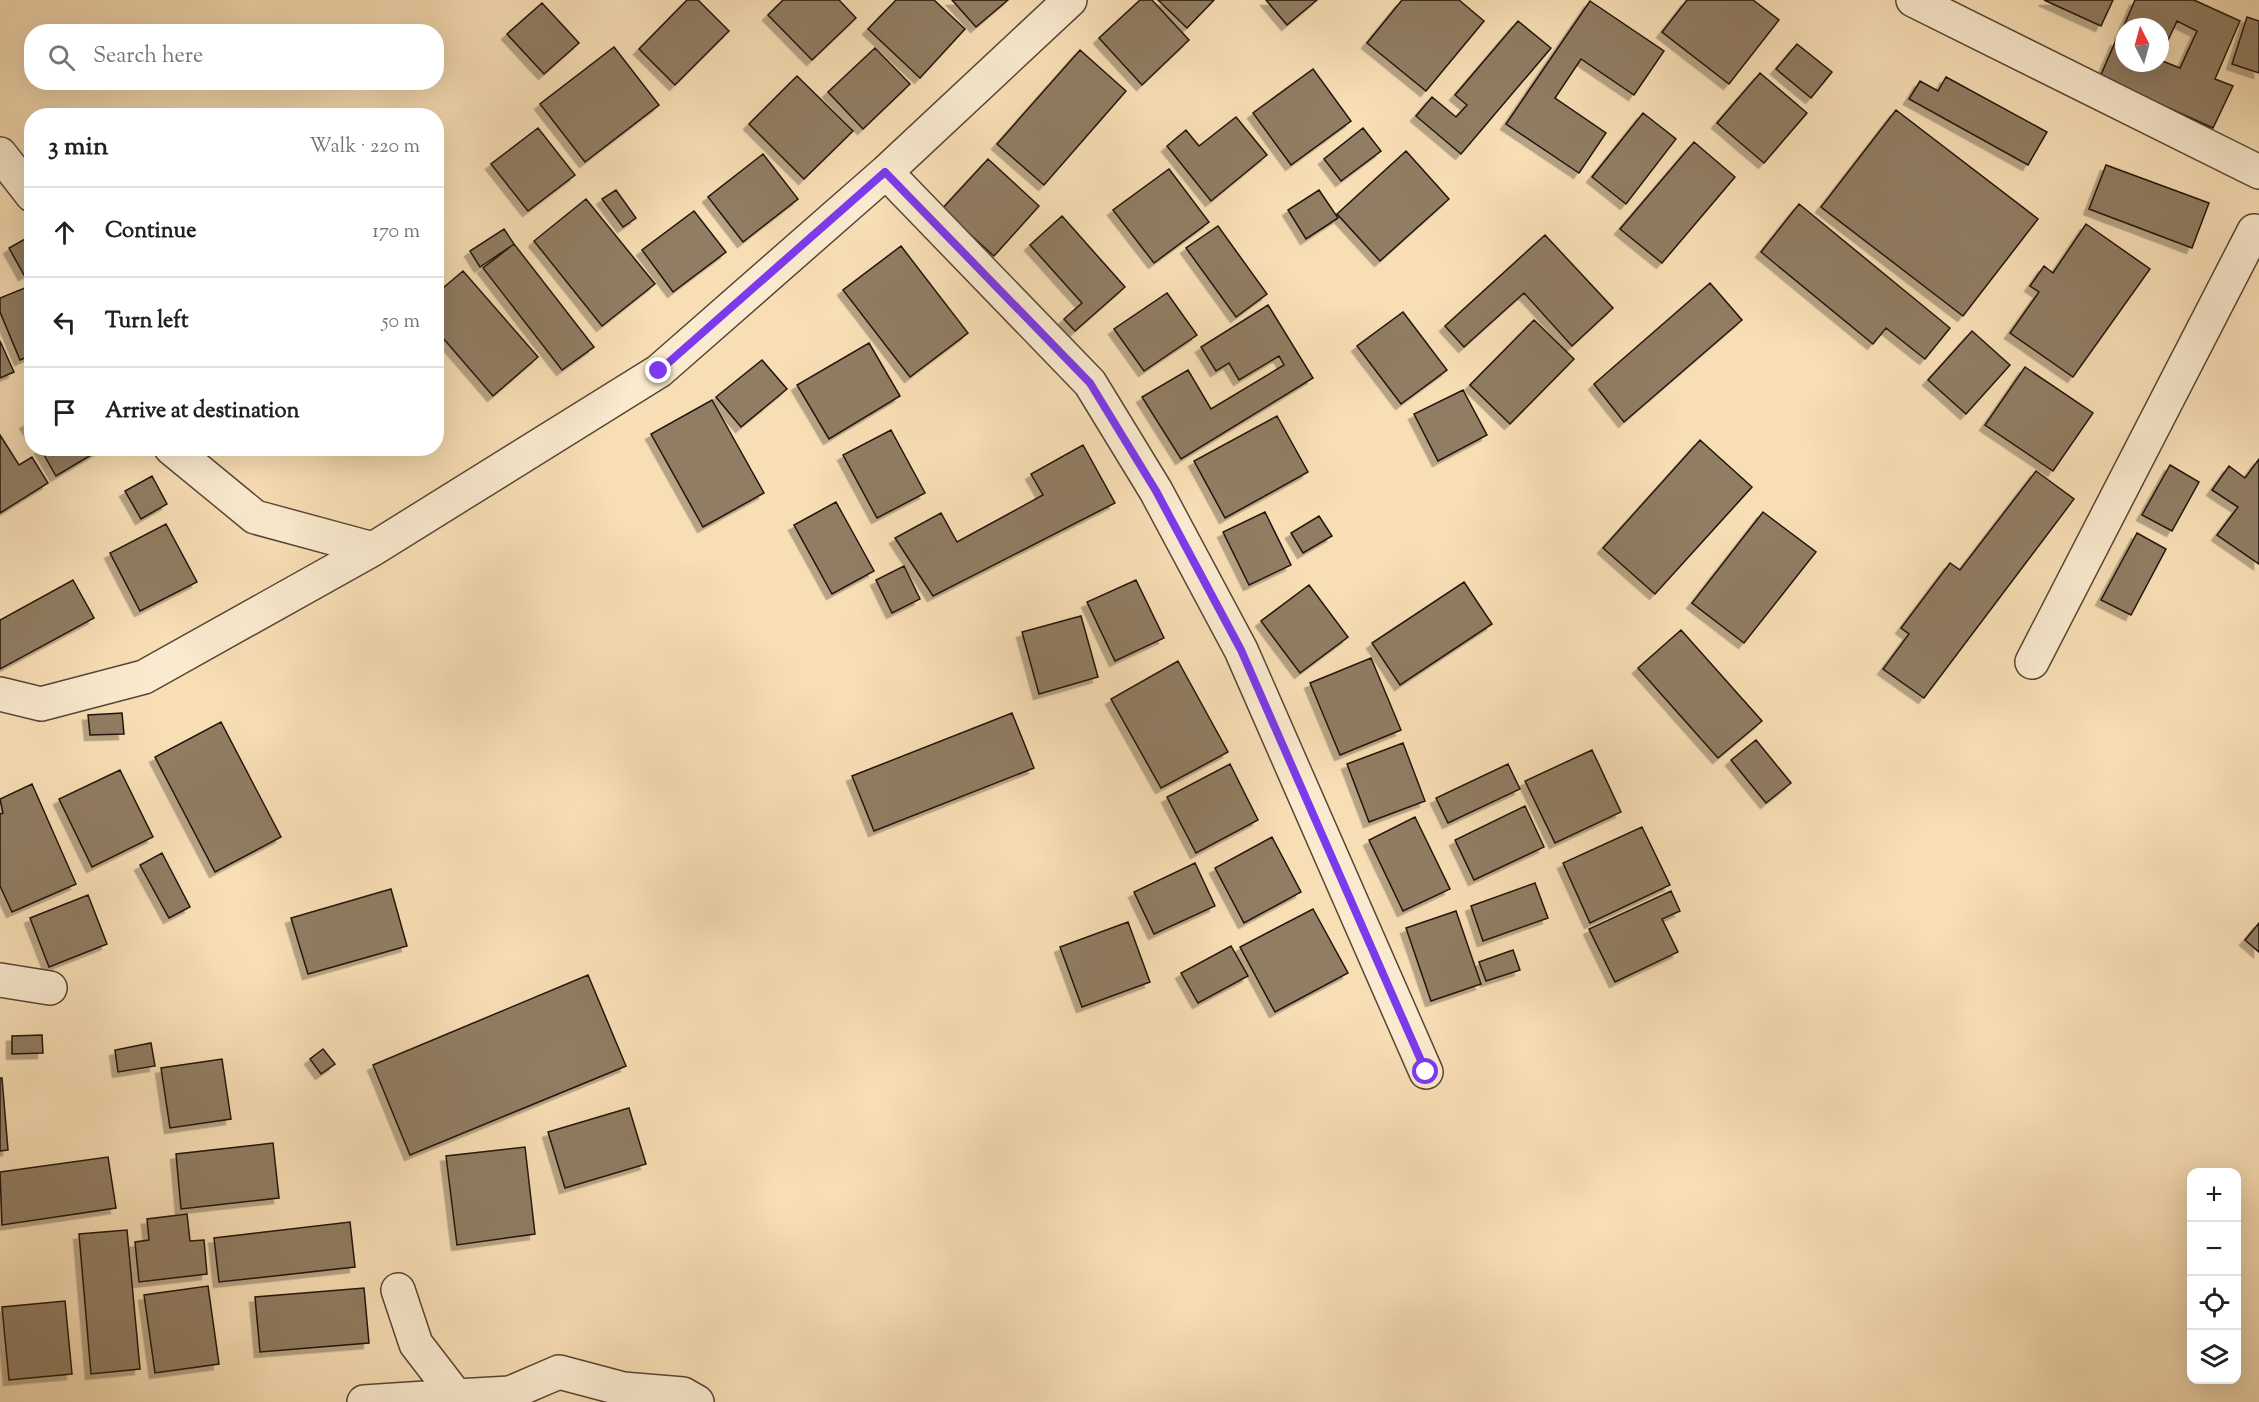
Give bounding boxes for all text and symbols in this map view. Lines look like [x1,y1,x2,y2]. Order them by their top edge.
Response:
north arrow [2115,18,2169,72]
search box [24,24,444,90]
icon: search [45,41,78,74]
text: Search here [93,41,203,73]
text: 3 min [48,129,108,166]
text: Walk · 220 m [309,133,420,162]
icon: ahead [48,216,81,249]
text: Continue [105,216,196,248]
text: 170 m [372,218,420,247]
icon: left [48,306,81,339]
text: Turn left [105,306,188,338]
text: 50 m [382,308,420,337]
route end [645,357,671,383]
icon: arrive [48,396,81,429]
text: Arrive at destination [105,396,300,428]
route start [1412,1058,1438,1084]
map controls [2187,1168,2241,1384]
button: + [2187,1168,2241,1222]
button: − [2187,1222,2241,1276]
button: locate [2187,1276,2241,1330]
button: layers [2187,1330,2241,1384]

